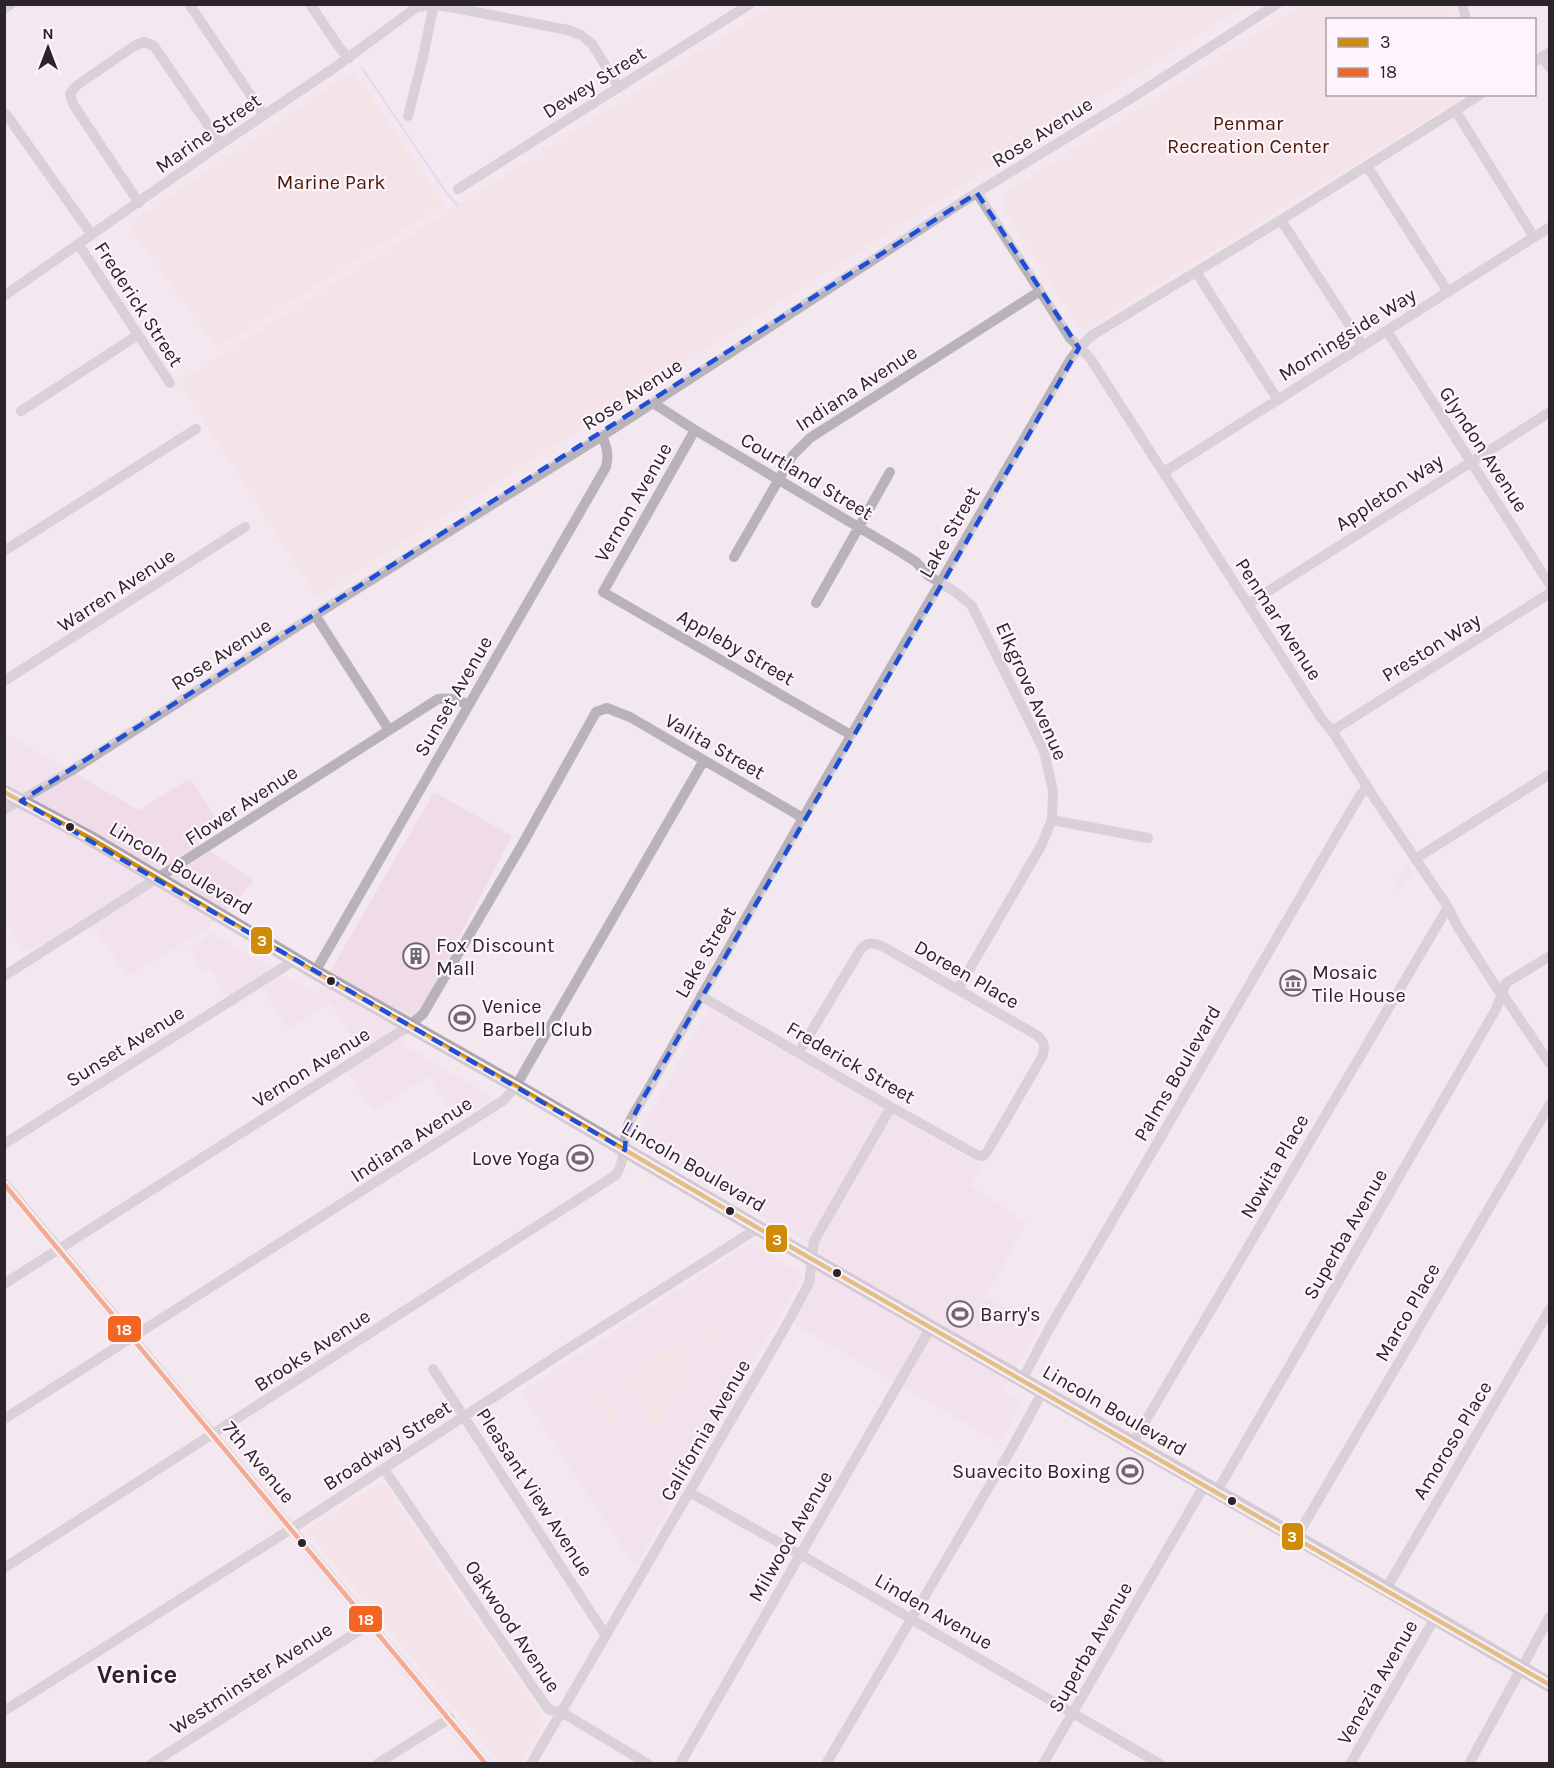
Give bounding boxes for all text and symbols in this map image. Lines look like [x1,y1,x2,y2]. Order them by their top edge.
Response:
north arrow [18,18,78,78]
legend [1326,18,1536,96]
text: N [42,24,54,43]
text: 3 [1380,31,1391,53]
street label: Dewey Street [538,41,650,123]
text: 18 [1380,61,1397,83]
street label: Marine Street [151,88,266,178]
street label: Rose Avenue [988,92,1097,173]
park label: Penmar Recreation Center [1167,112,1330,158]
park label: Marine Park [277,171,385,194]
street label: Frederick Street [90,237,188,372]
street label: Morningside Way [1274,283,1420,386]
street label: Indiana Avenue [791,341,921,436]
street label: Rose Avenue [578,354,687,435]
street label: Glyndon Avenue [1434,382,1533,516]
street label: Courtland Street [736,428,877,525]
street label: Vernon Avenue [590,439,677,566]
street label: Appleton Way [1331,449,1447,536]
street label: Lake Street [914,482,985,582]
street label: Warren Avenue [53,544,179,637]
street label: Penmar Avenue [1231,554,1327,685]
street label: Appleby Street [673,605,799,691]
street label: Preston Way [1378,608,1485,687]
street label: Rose Avenue [167,614,276,695]
street label: Elkgrove Avenue [991,619,1072,764]
street label: Sunset Avenue [410,632,497,761]
street label: Valita Street [661,709,769,784]
street label: Flower Avenue [181,760,302,850]
street label: Lincoln Boulevard [105,817,256,920]
unlabelled marker [64,821,76,833]
street label: Lake Street [670,902,741,1002]
line badge: 3 [250,926,273,955]
text: 3 [257,931,267,950]
place label: Fox Discount Mall [436,934,555,980]
street label: Doreen Place [910,935,1023,1014]
building icon: Fox Discount Mall [401,941,431,971]
place label: Mosaic Tile House [1312,961,1406,1007]
museum icon: Mosaic Tile House [1278,968,1308,998]
unlabelled marker [325,975,337,987]
place label: Venice Barbell Club [482,995,593,1041]
street label: Sunset Avenue [62,1001,189,1092]
street label: Palms Boulevard [1129,1001,1226,1145]
sports icon: Venice Barbell Club [447,1003,477,1033]
street label: Frederick Street [782,1016,919,1109]
street label: Vernon Avenue [248,1022,374,1113]
street label: Indiana Avenue [346,1092,476,1187]
street label: Nowita Place [1235,1110,1314,1223]
street label: Lincoln Boulevard [618,1116,770,1217]
sports icon: Love Yoga [565,1143,595,1173]
place label: Love Yoga [472,1147,560,1170]
street label: Superba Avenue [1299,1165,1392,1304]
unlabelled marker [724,1205,736,1217]
line badge: 3 [765,1224,788,1253]
text: 3 [772,1230,782,1249]
street label: Marco Place [1370,1259,1445,1365]
unlabelled marker [831,1267,843,1279]
sports icon: Barry's [945,1299,975,1329]
place label: Barry's [980,1303,1040,1326]
street label: Brooks Avenue [250,1304,375,1397]
line badge: 18 [107,1315,142,1343]
text: 18 [116,1320,132,1339]
street label: California Avenue [656,1355,755,1505]
street label: Lincoln Boulevard [1039,1360,1191,1461]
street label: Amoroso Place [1408,1377,1497,1504]
street label: Broadway Street [319,1395,456,1495]
street label: Pleasant View Avenue [471,1404,598,1581]
street label: 7th Avenue [218,1417,299,1508]
sports icon: Suavecito Boxing [1115,1456,1145,1486]
place label: Suavecito Boxing [952,1460,1110,1483]
street label: Milwood Avenue [744,1467,837,1606]
unlabelled marker [1226,1495,1238,1507]
line badge: 3 [1281,1522,1304,1551]
text: 3 [1287,1527,1297,1546]
unlabelled marker [296,1537,308,1549]
street label: Oakwood Avenue [460,1556,565,1697]
street label: Linden Avenue [871,1568,997,1654]
street label: Superba Avenue [1044,1578,1137,1717]
line badge: 18 [348,1605,383,1633]
text: 18 [358,1610,374,1629]
street label: Venezia Avenue [1332,1616,1422,1749]
street label: Westminster Avenue [166,1617,337,1739]
district label: Venice [97,1659,177,1690]

